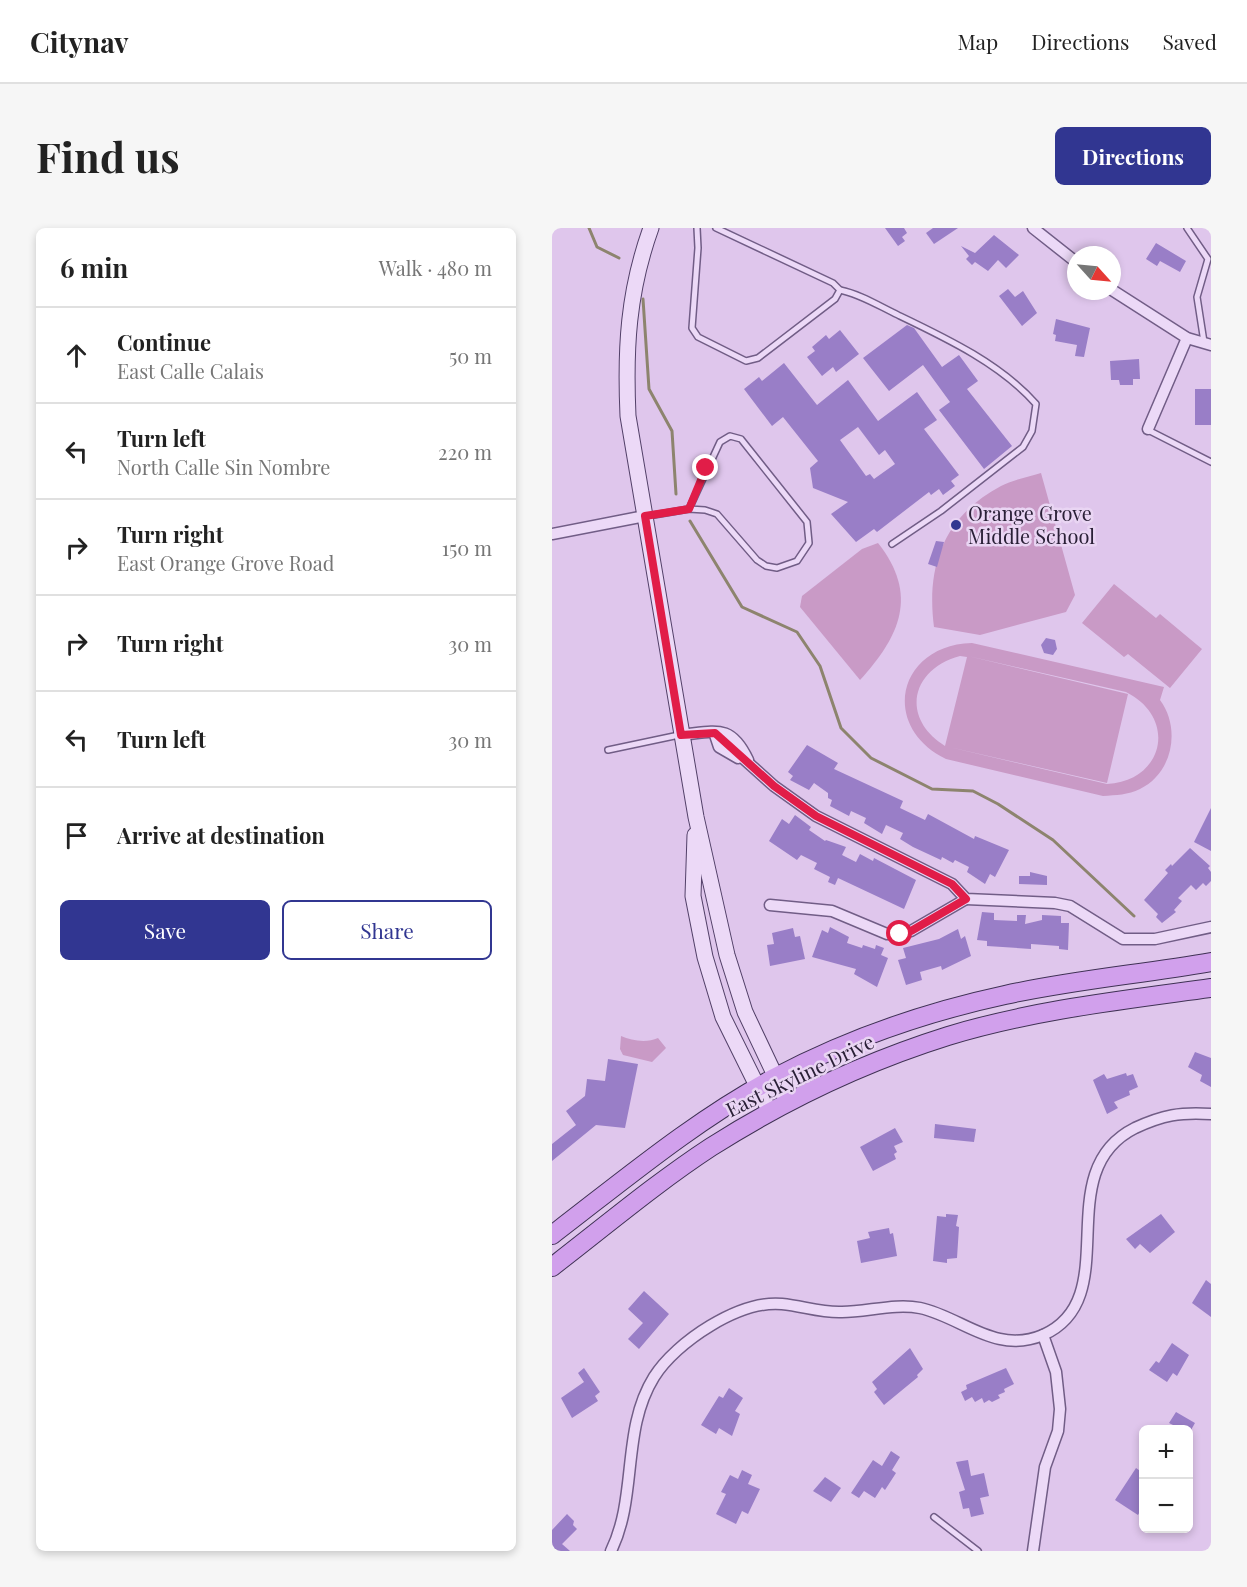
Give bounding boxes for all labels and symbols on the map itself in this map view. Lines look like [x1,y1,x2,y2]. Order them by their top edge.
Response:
north arrow [1067,246,1121,300]
route end [692,454,718,480]
place label: Orange Grove Middle School [968,499,1095,549]
marker: Orange Grove Middle School [949,518,963,532]
route start [886,920,912,946]
street label: East Skyline Drive [721,1027,878,1122]

